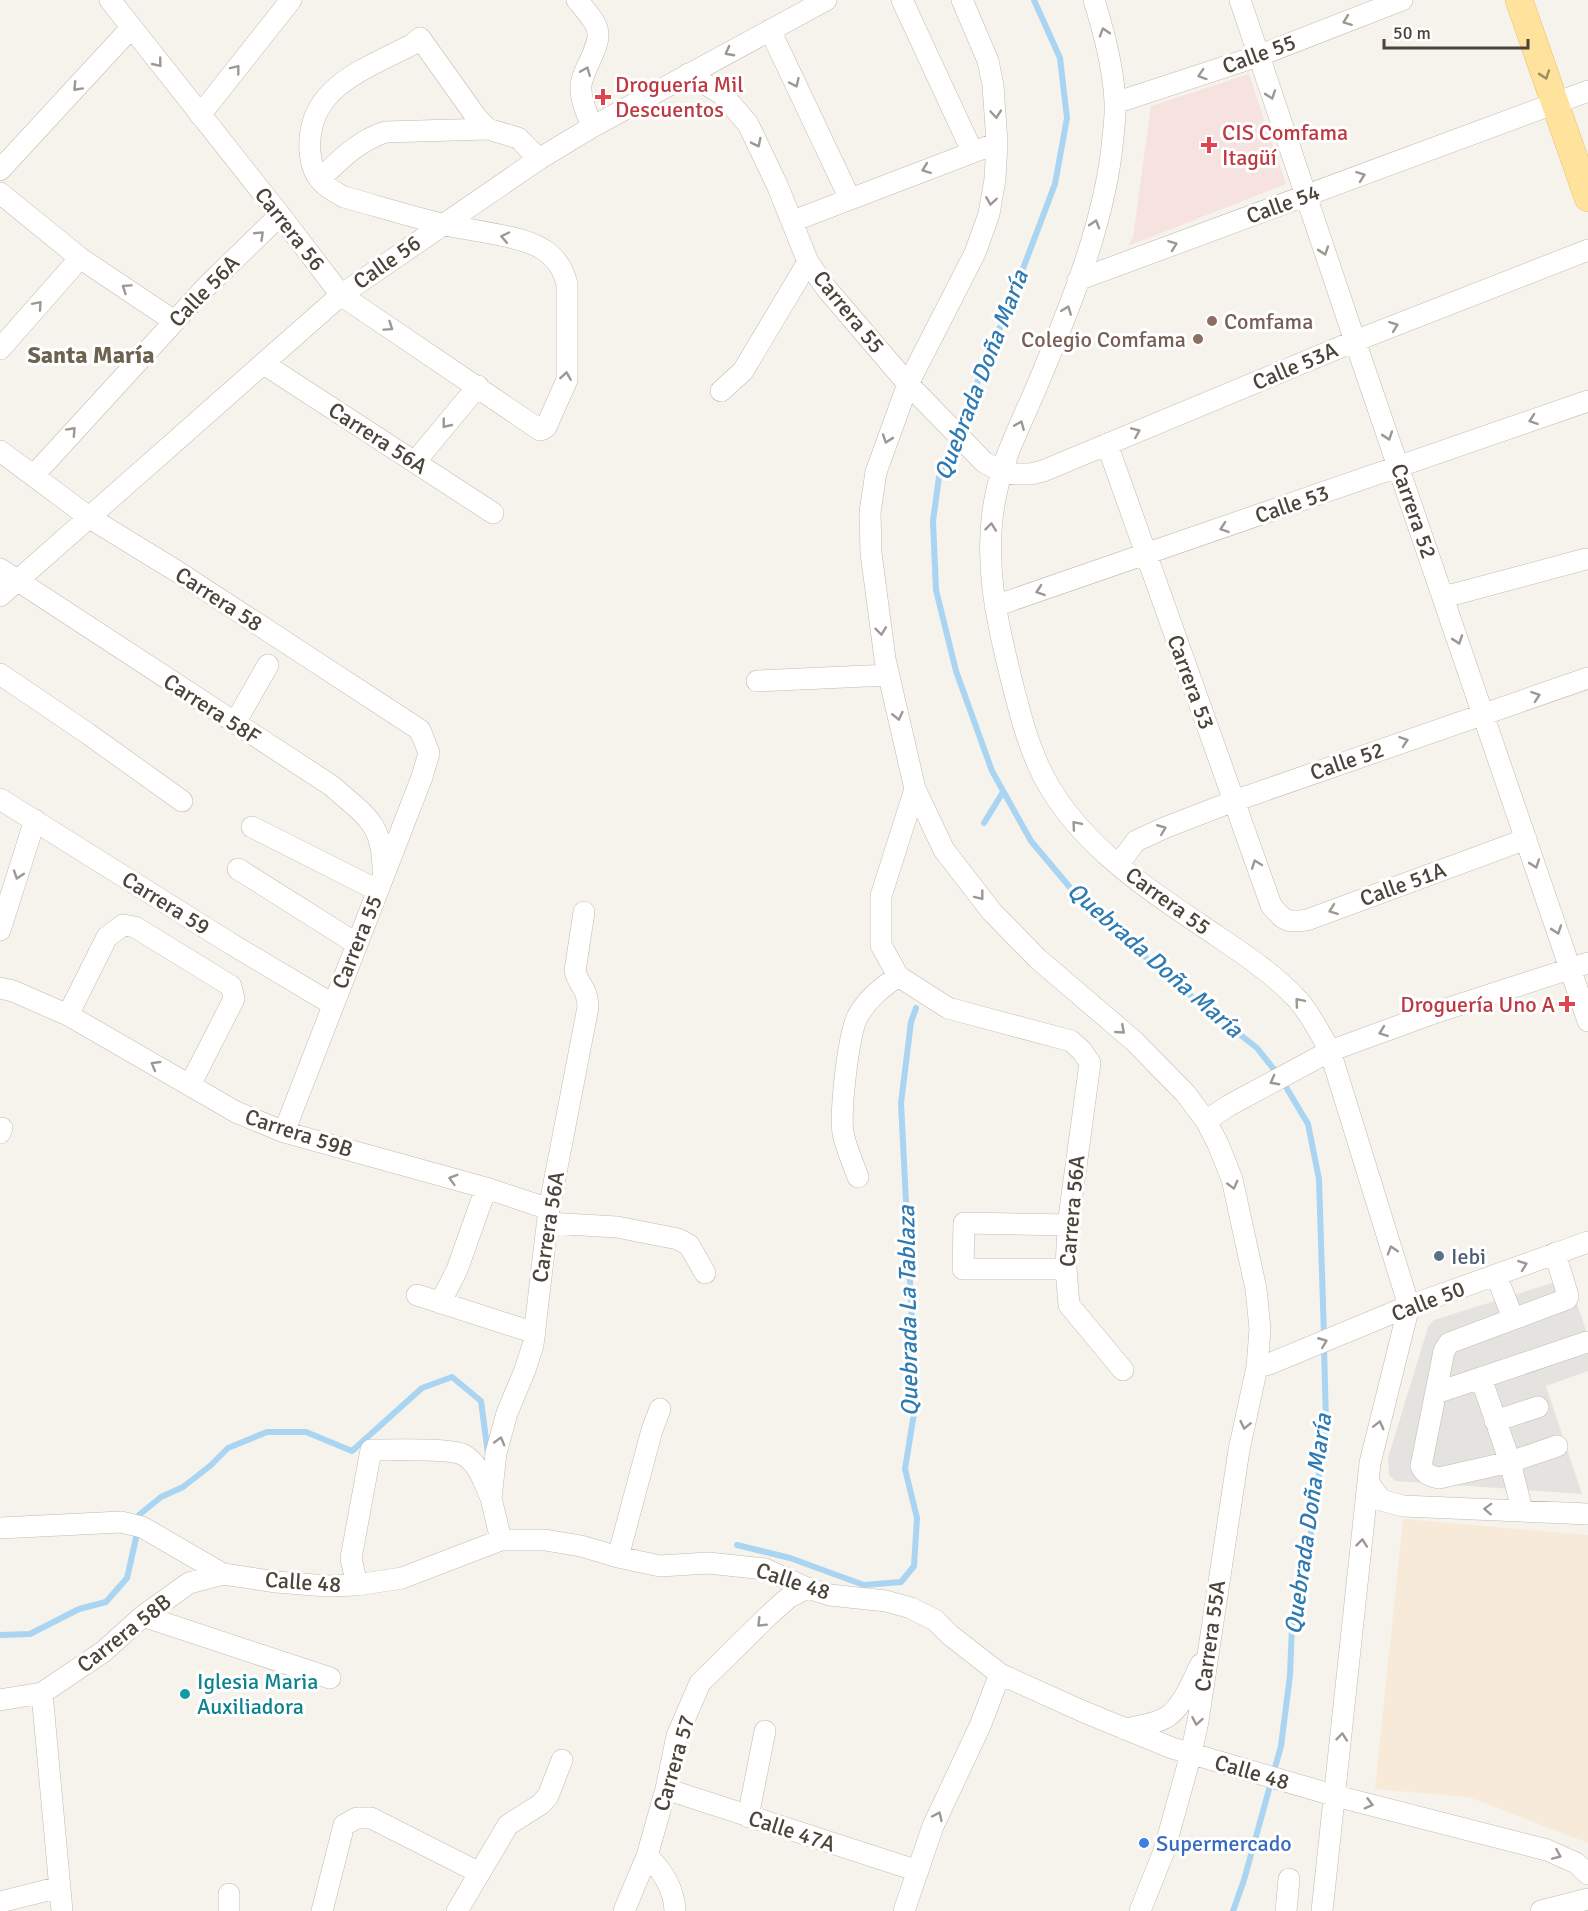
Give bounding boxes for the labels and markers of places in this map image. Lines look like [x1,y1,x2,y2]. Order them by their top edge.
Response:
place label: Droguería Mil Descuentos [615,71,744,123]
marker: Droguería Mil Descuentos [596,90,610,104]
place label: CIS Comfama Itagüí [1222,119,1348,171]
marker: CIS Comfama Itagüí [1200,136,1218,154]
place label: Comfama [1224,308,1313,335]
marker: Comfama [1205,314,1219,328]
place label: Colegio Comfama [1021,326,1186,353]
marker: Colegio Comfama [1191,332,1205,346]
place label: Droguería Uno A [1400,991,1556,1018]
marker: Droguería Uno A [1560,997,1574,1011]
place label: Iebi [1451,1243,1486,1270]
marker: Iebi [1432,1249,1446,1263]
place label: Iglesia Maria Auxiliadora [197,1668,318,1720]
marker: Iglesia Maria Auxiliadora [178,1687,192,1701]
place label: Supermercado [1156,1830,1292,1857]
marker: Supermercado [1137,1836,1151,1850]

